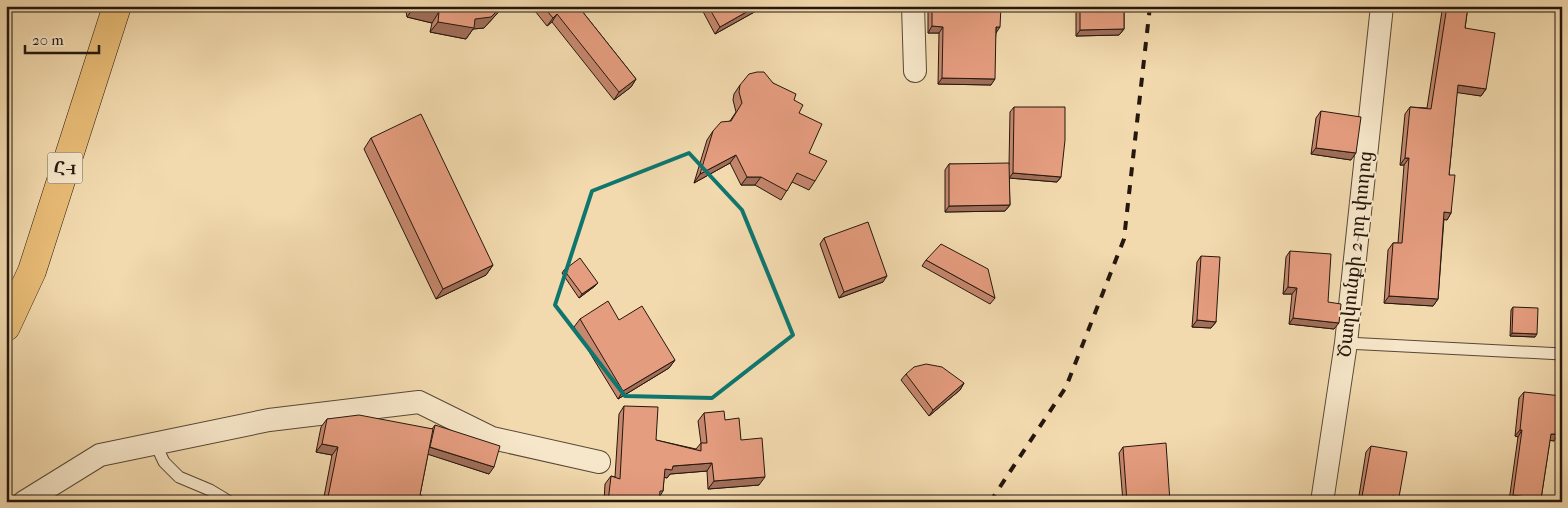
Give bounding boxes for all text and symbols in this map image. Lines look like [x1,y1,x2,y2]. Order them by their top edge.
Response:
scale bar [25,22,99,54]
text: 20 m [32,31,64,49]
street label: Ծաղկունքի 2-րդ փողոց [1333,150,1377,358]
road number: Հ-1 [48,152,82,184]

